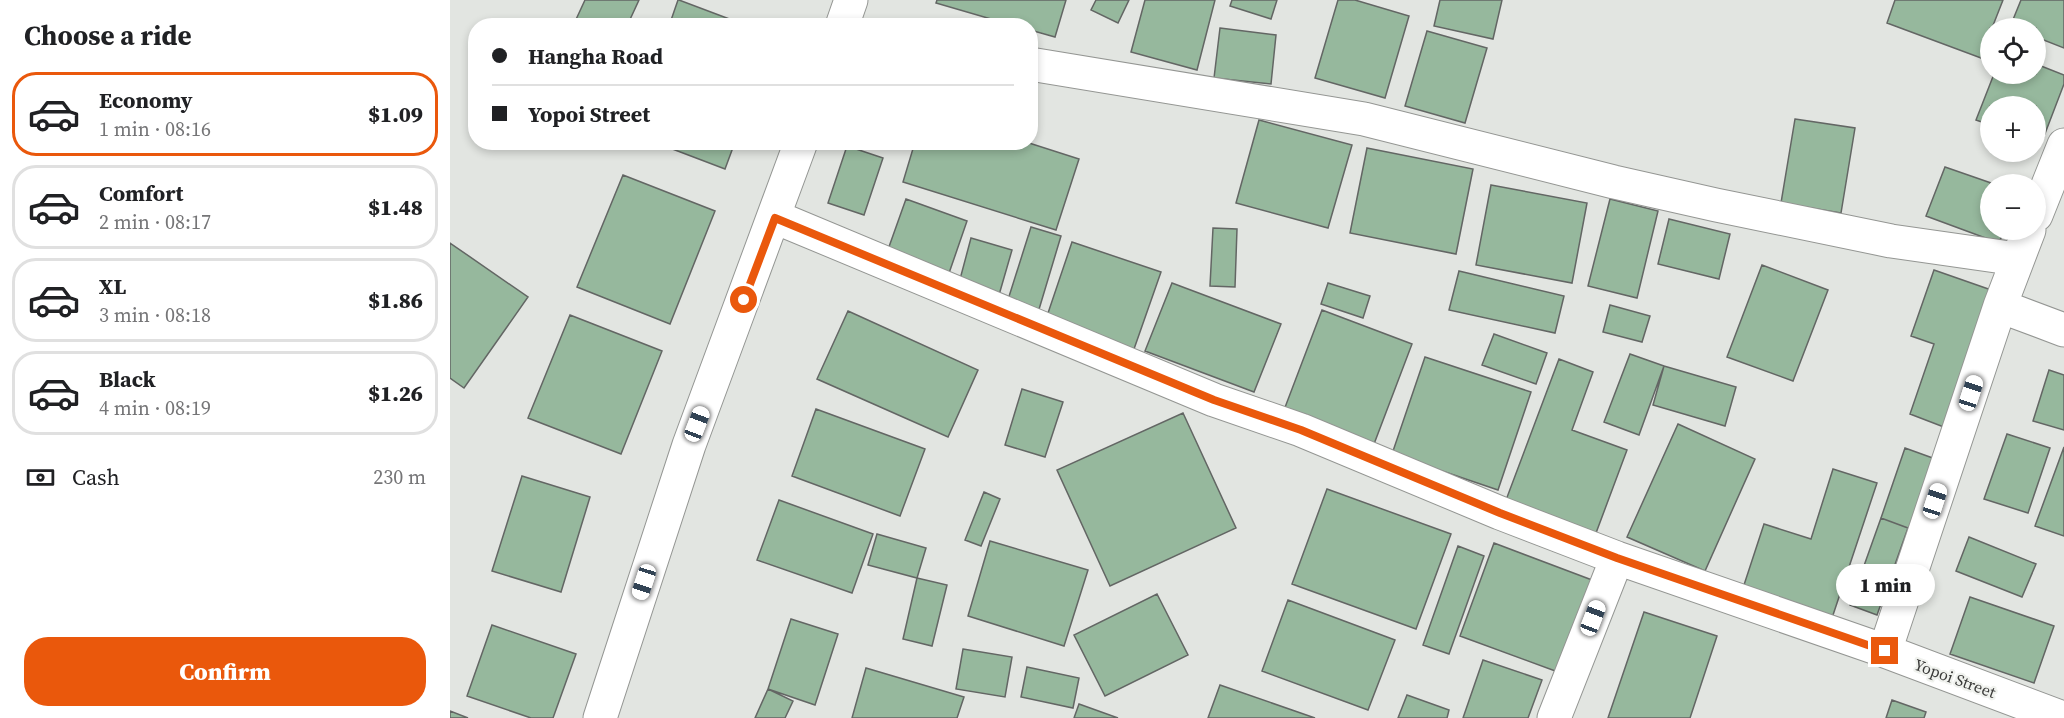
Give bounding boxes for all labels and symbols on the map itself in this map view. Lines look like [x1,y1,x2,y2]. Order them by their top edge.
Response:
route start [730,286,757,313]
car [1957,373,1985,413]
car [682,404,712,444]
car [1921,481,1949,521]
car [630,562,658,602]
callout: 1 min [1836,564,1934,606]
car [1578,598,1608,638]
route end [1871,637,1898,664]
street label: Yopoi Street [1911,653,2000,703]

